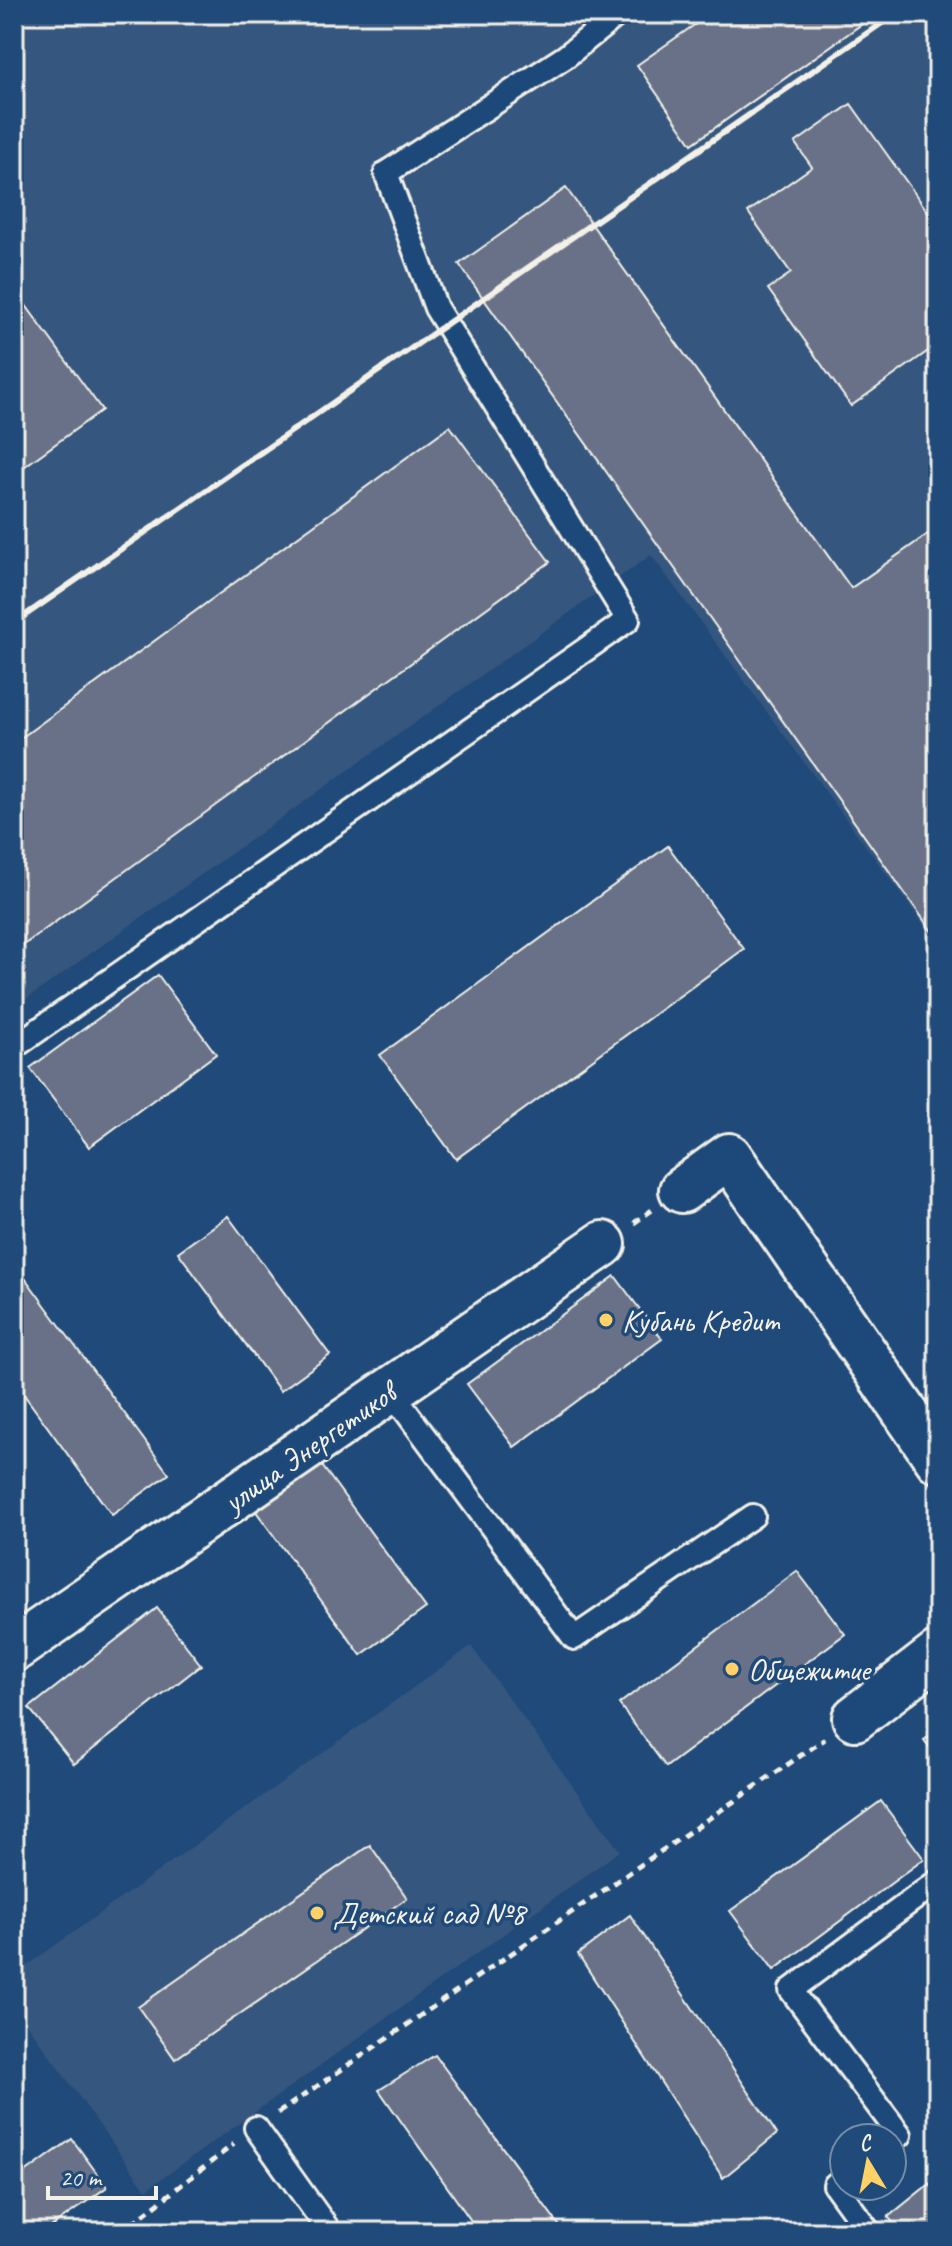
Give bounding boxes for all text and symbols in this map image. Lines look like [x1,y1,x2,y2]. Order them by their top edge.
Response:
place label: Кубань Кредит [622,1300,781,1341]
marker: Кубань Кредит [597,1311,615,1329]
street label: улица Энергетиков [213,1370,408,1523]
place label: Общежитие [748,1649,872,1690]
marker: Общежитие [723,1660,741,1678]
place label: Детский сад №8 [333,1893,528,1934]
marker: Детский сад №8 [308,1904,326,1922]
north arrow [828,2122,908,2202]
text: С [857,2128,876,2158]
scale bar [48,2150,156,2200]
text: 20 m [60,2163,103,2193]

